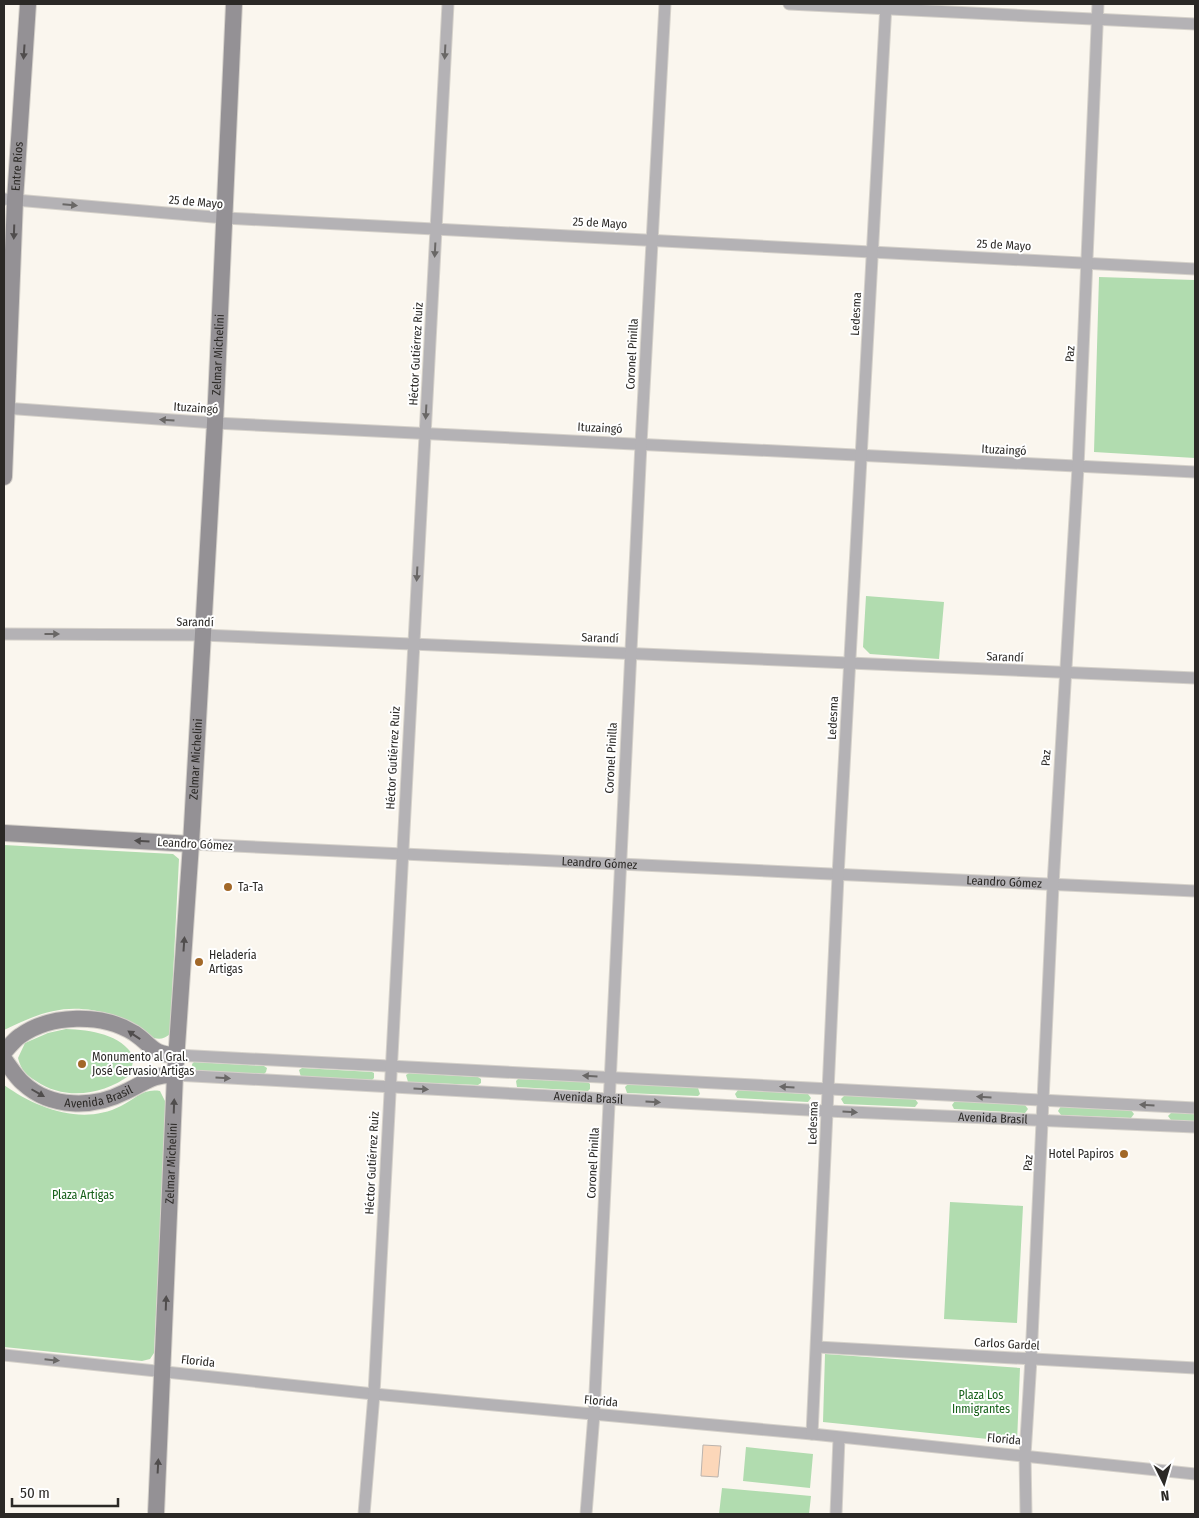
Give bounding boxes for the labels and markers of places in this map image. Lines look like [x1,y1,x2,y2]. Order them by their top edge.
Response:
place label: Ta-Ta [238,880,264,894]
marker: Ta-Ta [222,881,234,893]
place label: Heladería Artigas [209,948,257,976]
marker: Heladería Artigas [193,956,205,968]
place label: Monumento al Gral. José Gervasio Artigas [92,1050,194,1078]
marker: Monumento al Gral. José Gervasio Artigas [76,1058,88,1070]
place label: Hotel Papiros [1049,1147,1114,1161]
marker: Hotel Papiros [1118,1148,1130,1160]

